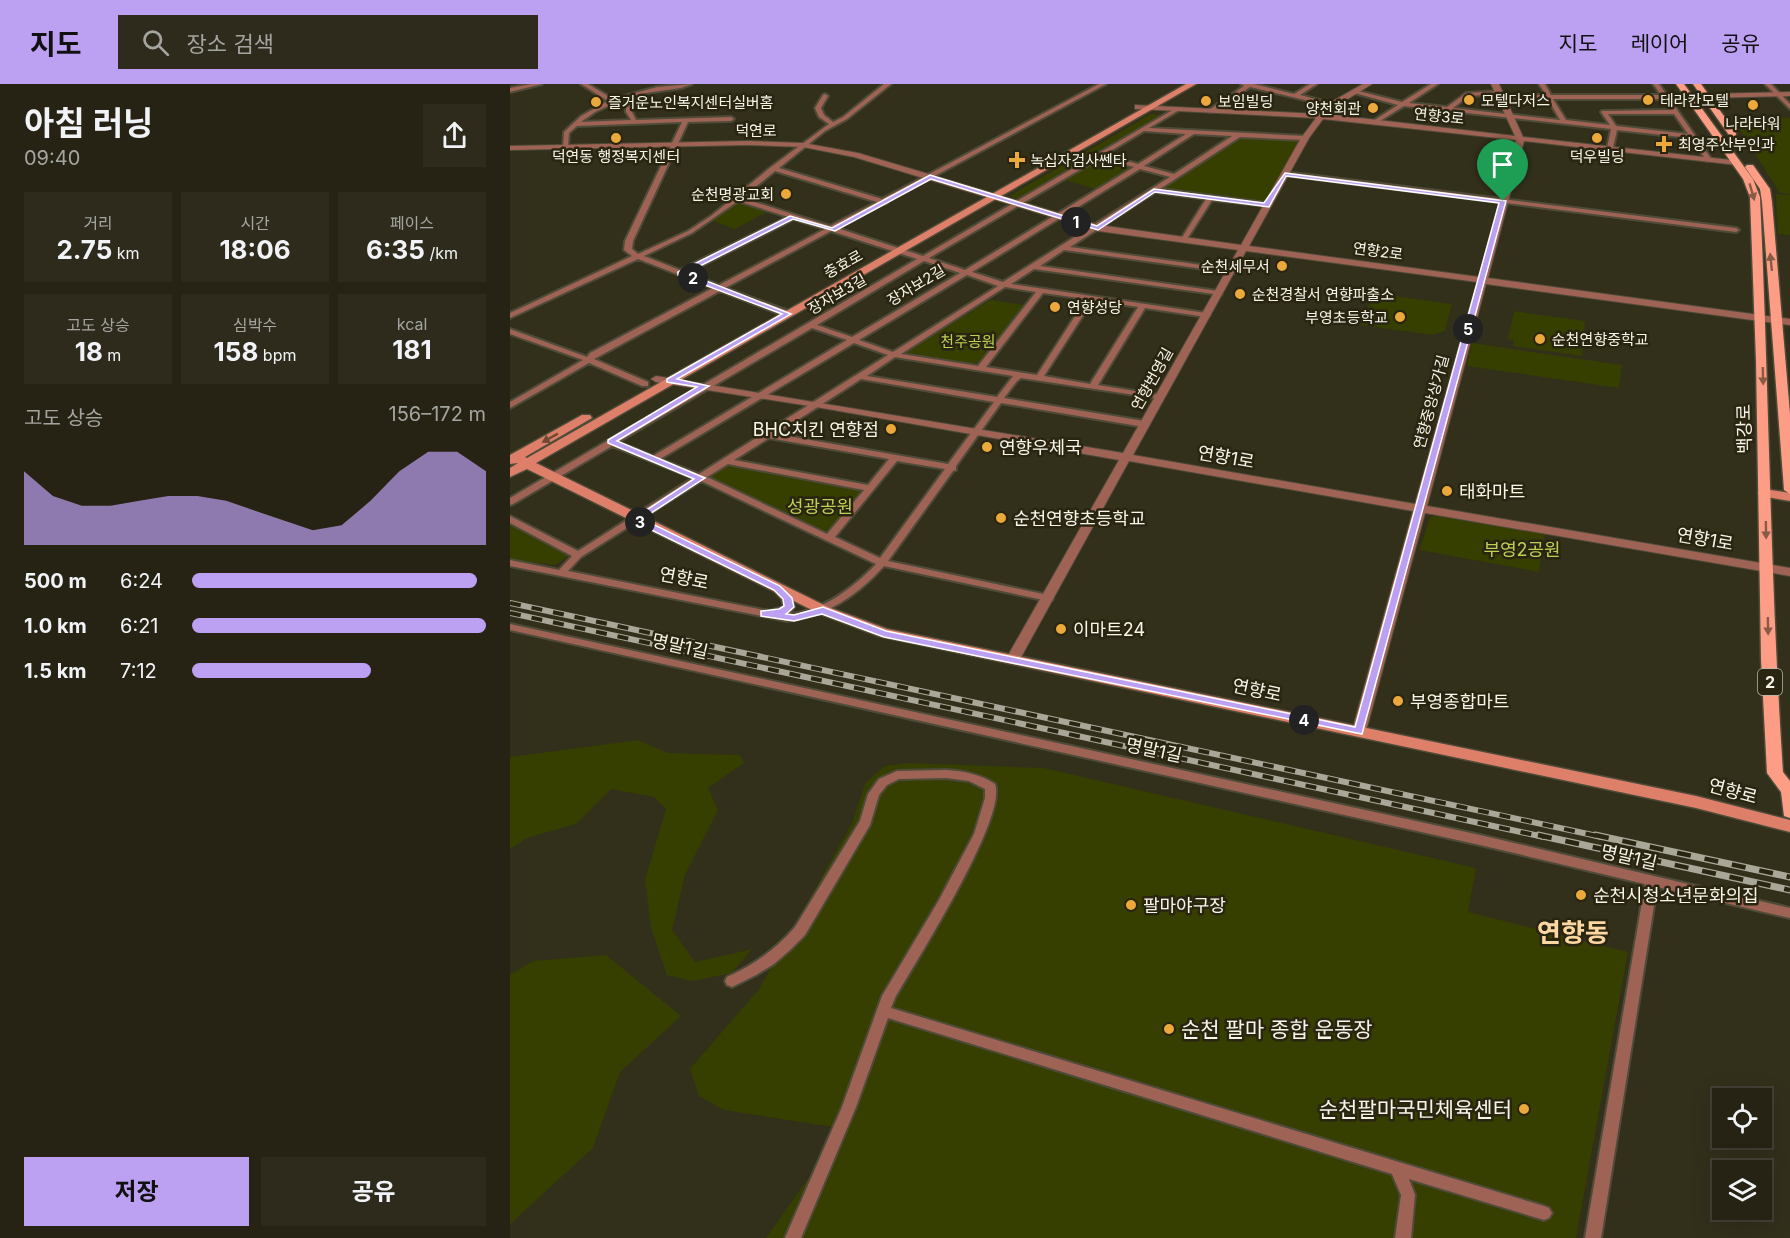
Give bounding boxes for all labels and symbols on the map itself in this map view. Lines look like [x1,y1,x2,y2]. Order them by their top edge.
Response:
place label: 모텔다저스 [1481,91,1550,110]
place label: 테라칸모텔 [1660,91,1729,110]
place label: 보임빌딩 [1218,92,1273,111]
place label: 즐거운노인복지센터실버홈 [608,93,774,112]
marker: 모텔다저스 [1462,93,1476,107]
marker: 테라칸모텔 [1641,93,1655,107]
marker: 보임빌딩 [1199,94,1213,108]
marker: 즐거운노인복지센터실버홈 [589,95,603,109]
marker: 나라타워 [1746,98,1760,112]
place label: 양천회관 [1306,99,1361,118]
marker: 양천회관 [1366,101,1380,115]
street label: 연향3로 [1413,104,1465,128]
place label: 나라타워 [1725,114,1781,133]
street label: 덕연로 [735,121,777,140]
marker: 덕연동 행정복지센터 [609,131,623,145]
marker: 덕우빌딩 [1590,131,1604,145]
marker: 최영주산부인과 [1655,135,1673,153]
place label: 최영주산부인과 [1678,135,1775,154]
pin [1477,139,1528,201]
place label: 덕연동 행정복지센터 [552,147,680,166]
place label: 덕우빌딩 [1569,147,1625,166]
marker: 녹십자검사쎈타 [1008,151,1026,169]
place label: 녹십자검사쎈타 [1030,151,1127,170]
one-way arrow [1748,183,1757,201]
place label: 순천명광교회 [691,185,774,204]
marker: 순천명광교회 [779,187,793,201]
pin: 1 [1061,207,1091,237]
street label: 연향2로 [1352,238,1404,264]
street label: 충효로 [820,246,866,282]
one-way arrow [1766,252,1776,271]
place label: 순천세무서 [1201,257,1270,276]
marker: 순천세무서 [1275,259,1289,273]
street label: 장자보2길 [884,260,948,310]
pin: 2 [678,263,708,293]
street label: 장자보3길 [804,270,870,318]
place label: 순천경찰서 연향파출소 [1252,285,1394,304]
marker: 순천경찰서 연향파출소 [1233,287,1247,301]
place label: 연향성당 [1067,298,1122,317]
marker: 연향성당 [1048,300,1062,314]
place label: 부영초등학교 [1305,308,1388,327]
marker: 부영초등학교 [1393,310,1407,324]
pin: 5 [1453,314,1483,344]
place label: 순천연향중학교 [1552,330,1649,349]
park label: 천주공원 [940,332,996,351]
marker: 순천연향중학교 [1533,332,1547,346]
street label: 연향번영길 [1127,344,1177,414]
street label: 연향중앙상가길 [1409,353,1453,451]
one-way arrow [1758,367,1768,386]
street label: 백강로 [1733,404,1755,454]
place label: BHC치킨 연향점 [753,419,879,440]
marker: BHC치킨 연향점 [884,422,898,436]
one-way arrow [541,433,558,443]
place label: 연향우체국 [999,437,1082,458]
marker: 연향우체국 [980,440,994,454]
street label: 연향1로 [1196,442,1256,472]
place label: 태화마트 [1459,481,1525,502]
marker: 태화마트 [1440,484,1454,498]
park label: 성광공원 [787,496,853,517]
pin: 3 [625,507,655,537]
place label: 순천연향초등학교 [1013,508,1145,529]
marker: 순천연향초등학교 [994,511,1008,525]
one-way arrow [1761,521,1771,540]
street label: 연향1로 [1675,524,1735,554]
park label: 부영2공원 [1483,539,1561,560]
street label: 연향로 [658,563,710,593]
one-way arrow [1763,617,1772,636]
place label: 이마트24 [1073,619,1145,640]
marker: 이마트24 [1054,622,1068,636]
street label: 명말1길 [650,629,710,663]
road number: 2 [1758,669,1782,695]
street label: 연향로 [1231,675,1283,705]
place label: 부영종합마트 [1410,691,1509,712]
marker: 부영종합마트 [1391,694,1405,708]
pin: 4 [1289,705,1319,735]
street label: 명말1길 [1124,734,1184,766]
street label: 연향로 [1706,774,1760,808]
street label: 명말1길 [1599,840,1659,874]
place label: 순천시청소년문화의집 [1593,885,1759,906]
marker: 순천시청소년문화의집 [1574,888,1588,902]
place label: 팔마야구장 [1143,895,1226,916]
marker: 팔마야구장 [1124,898,1138,912]
district label: 연향동 [1537,917,1609,948]
place label: 순천 팔마 종합 운동장 [1181,1017,1373,1042]
marker: 순천 팔마 종합 운동장 [1162,1022,1176,1036]
place label: 순천팔마국민체육센터 [1319,1097,1512,1122]
marker: 순천팔마국민체육센터 [1517,1102,1531,1116]

